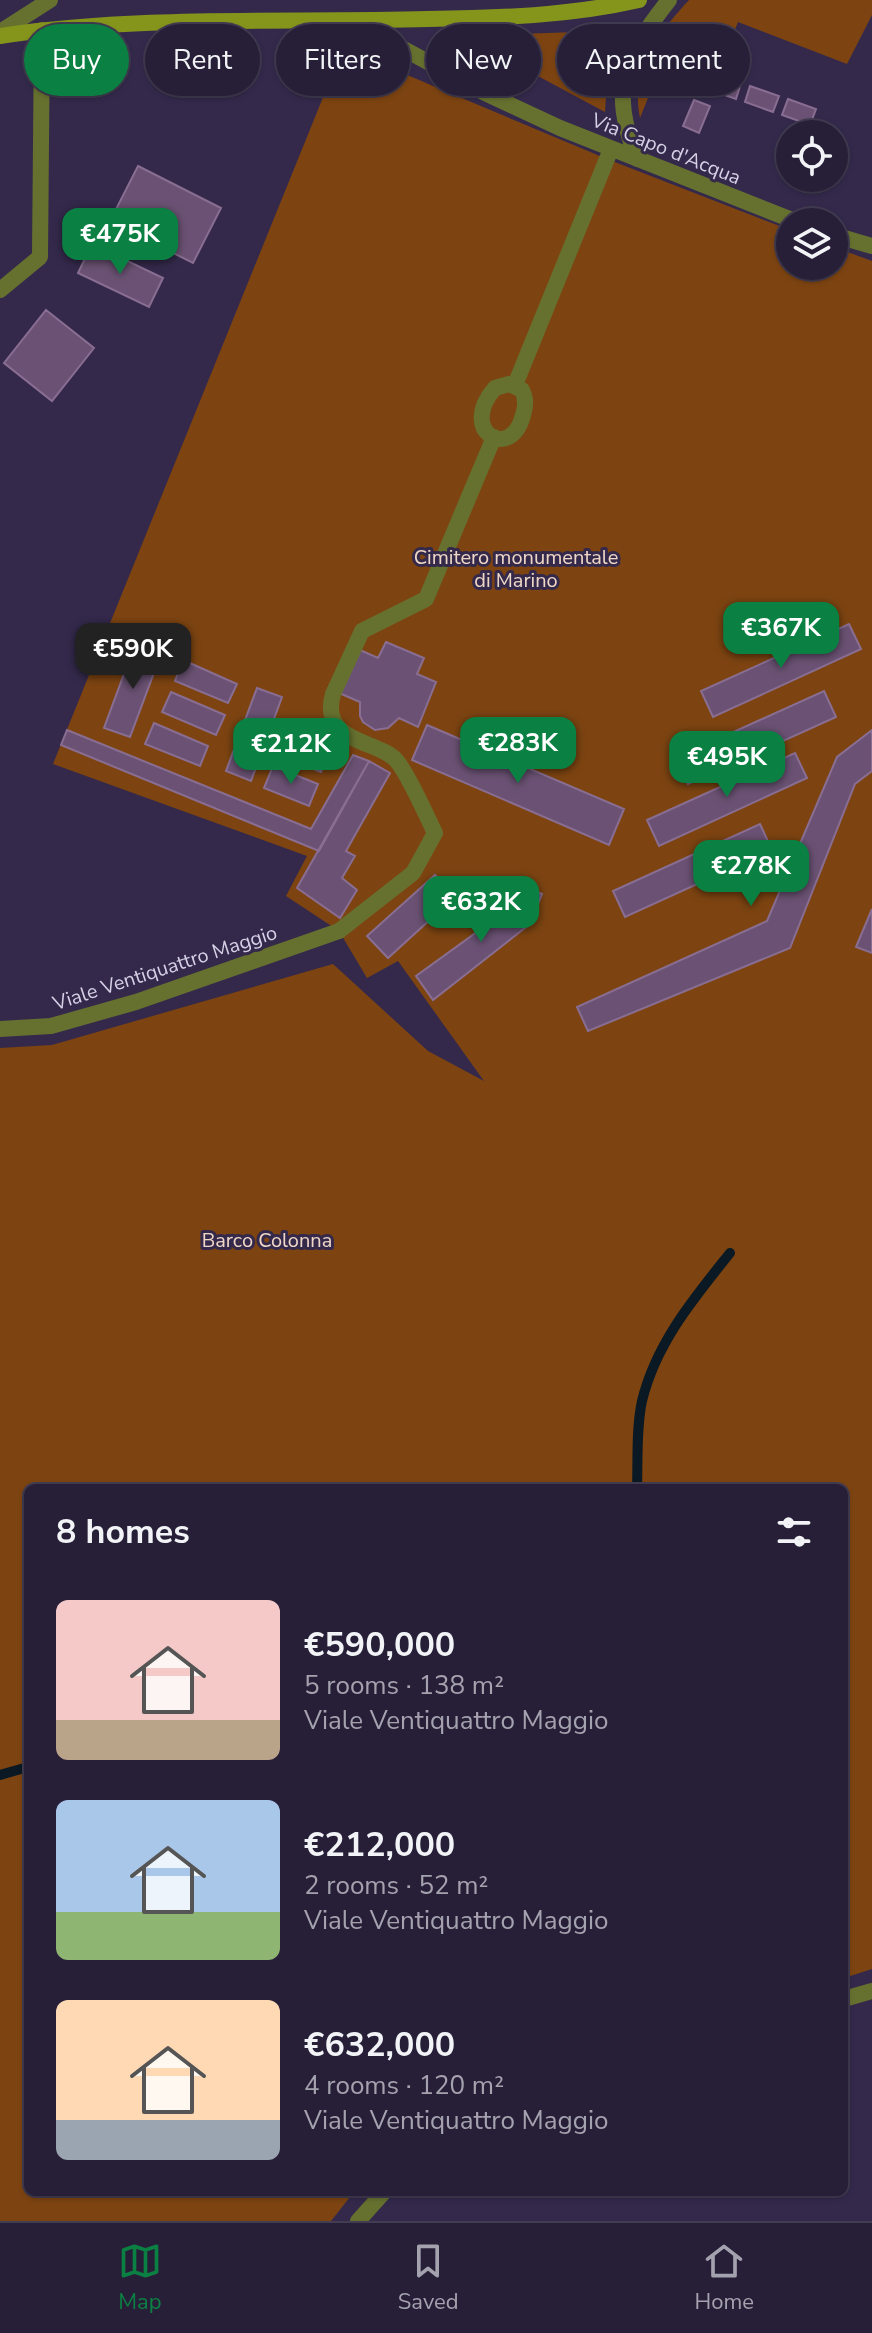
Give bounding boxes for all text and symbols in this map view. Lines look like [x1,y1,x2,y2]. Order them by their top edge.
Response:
chip: Buy [24,24,129,96]
chip: Rent [145,24,260,96]
chip: Filters [276,24,410,96]
chip: New [426,24,541,96]
chip: Apartment [557,24,750,96]
street label: Via Capo d'Acqua [586,106,745,191]
map controls [776,120,848,280]
button: locate [776,120,848,192]
pin: €475K [64,208,176,276]
button: layers [776,208,848,280]
text: €475K [80,216,160,251]
park label: Cimitero monumentale di Marino [414,544,618,594]
pin: €367K [725,602,837,670]
text: €367K [741,610,821,645]
pin: €590K [77,623,189,691]
text: €590K [93,631,173,666]
pin: €283K [462,717,574,785]
pin: €212K [235,718,347,786]
text: €283K [478,725,558,760]
text: €212K [251,726,331,761]
pin: €495K [671,731,783,799]
text: €495K [687,739,767,774]
pin: €278K [695,840,807,908]
text: €278K [711,848,791,883]
pin: €632K [425,876,537,944]
text: €632K [441,884,521,919]
street label: Viale Ventiquattro Maggio [48,919,281,1017]
park label: Barco Colonna [202,1227,332,1254]
text: 8 homes [56,1509,190,1555]
icon: filters [772,1510,816,1554]
text: €590,000 [304,1622,455,1668]
icon: home [120,1632,216,1728]
text: 5 rooms · 138 m² [304,1668,504,1703]
text: Viale Ventiquattro Maggio [304,1703,609,1738]
text: €212,000 [304,1822,455,1868]
icon: home [120,1832,216,1928]
text: 2 rooms · 52 m² [304,1868,488,1903]
text: Viale Ventiquattro Maggio [304,1903,609,1938]
text: €632,000 [304,2022,455,2068]
icon: home [120,2032,216,2128]
text: 4 rooms · 120 m² [304,2068,504,2103]
text: Viale Ventiquattro Maggio [304,2103,609,2138]
tab: Map [118,2239,162,2317]
tab: Saved [398,2239,459,2317]
tab: Home [695,2239,754,2317]

